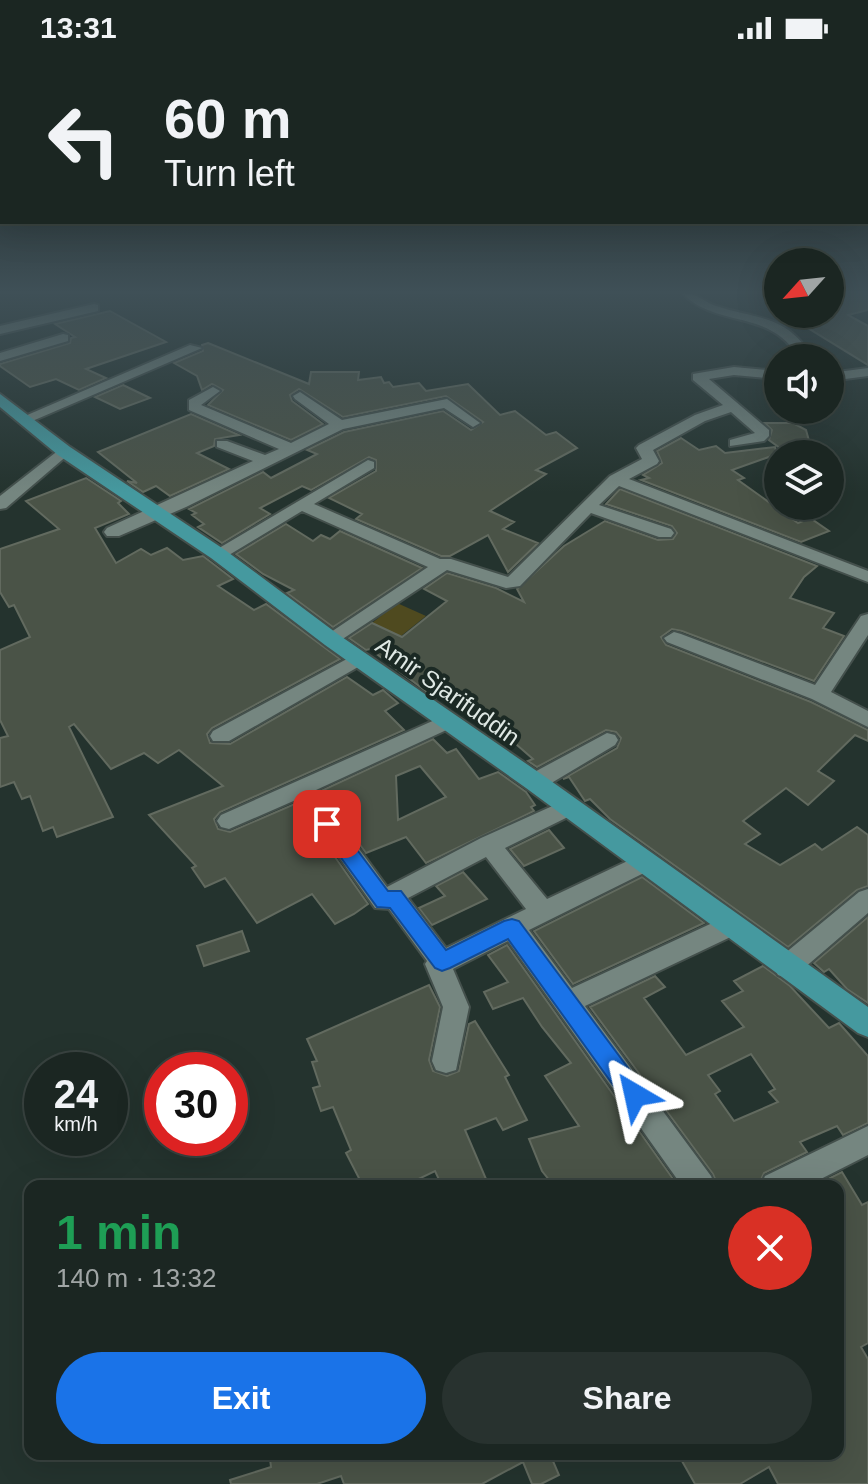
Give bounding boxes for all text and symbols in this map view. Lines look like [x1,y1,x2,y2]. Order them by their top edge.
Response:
text: 13:31 [40,11,117,44]
text: 60 m [164,87,292,150]
icon: left [32,88,136,192]
text: Turn left [164,153,295,194]
north arrow [764,248,844,328]
map controls [764,248,844,520]
button: sound [764,344,844,424]
button: layers [764,440,844,520]
street label: Amir Sjarifuddin [371,631,525,751]
pin [293,790,361,858]
icon: arrive [305,802,349,846]
speed limit sign: 30 [144,1052,248,1156]
position arrow [593,1053,677,1137]
text: 24 [54,1072,98,1116]
text: km/h [54,1113,98,1135]
text: 1 min [56,1206,181,1259]
button: close [728,1206,812,1290]
text: 140 m · 13:32 [56,1263,216,1293]
button: Exit [56,1352,426,1444]
button: Share [442,1352,812,1444]

